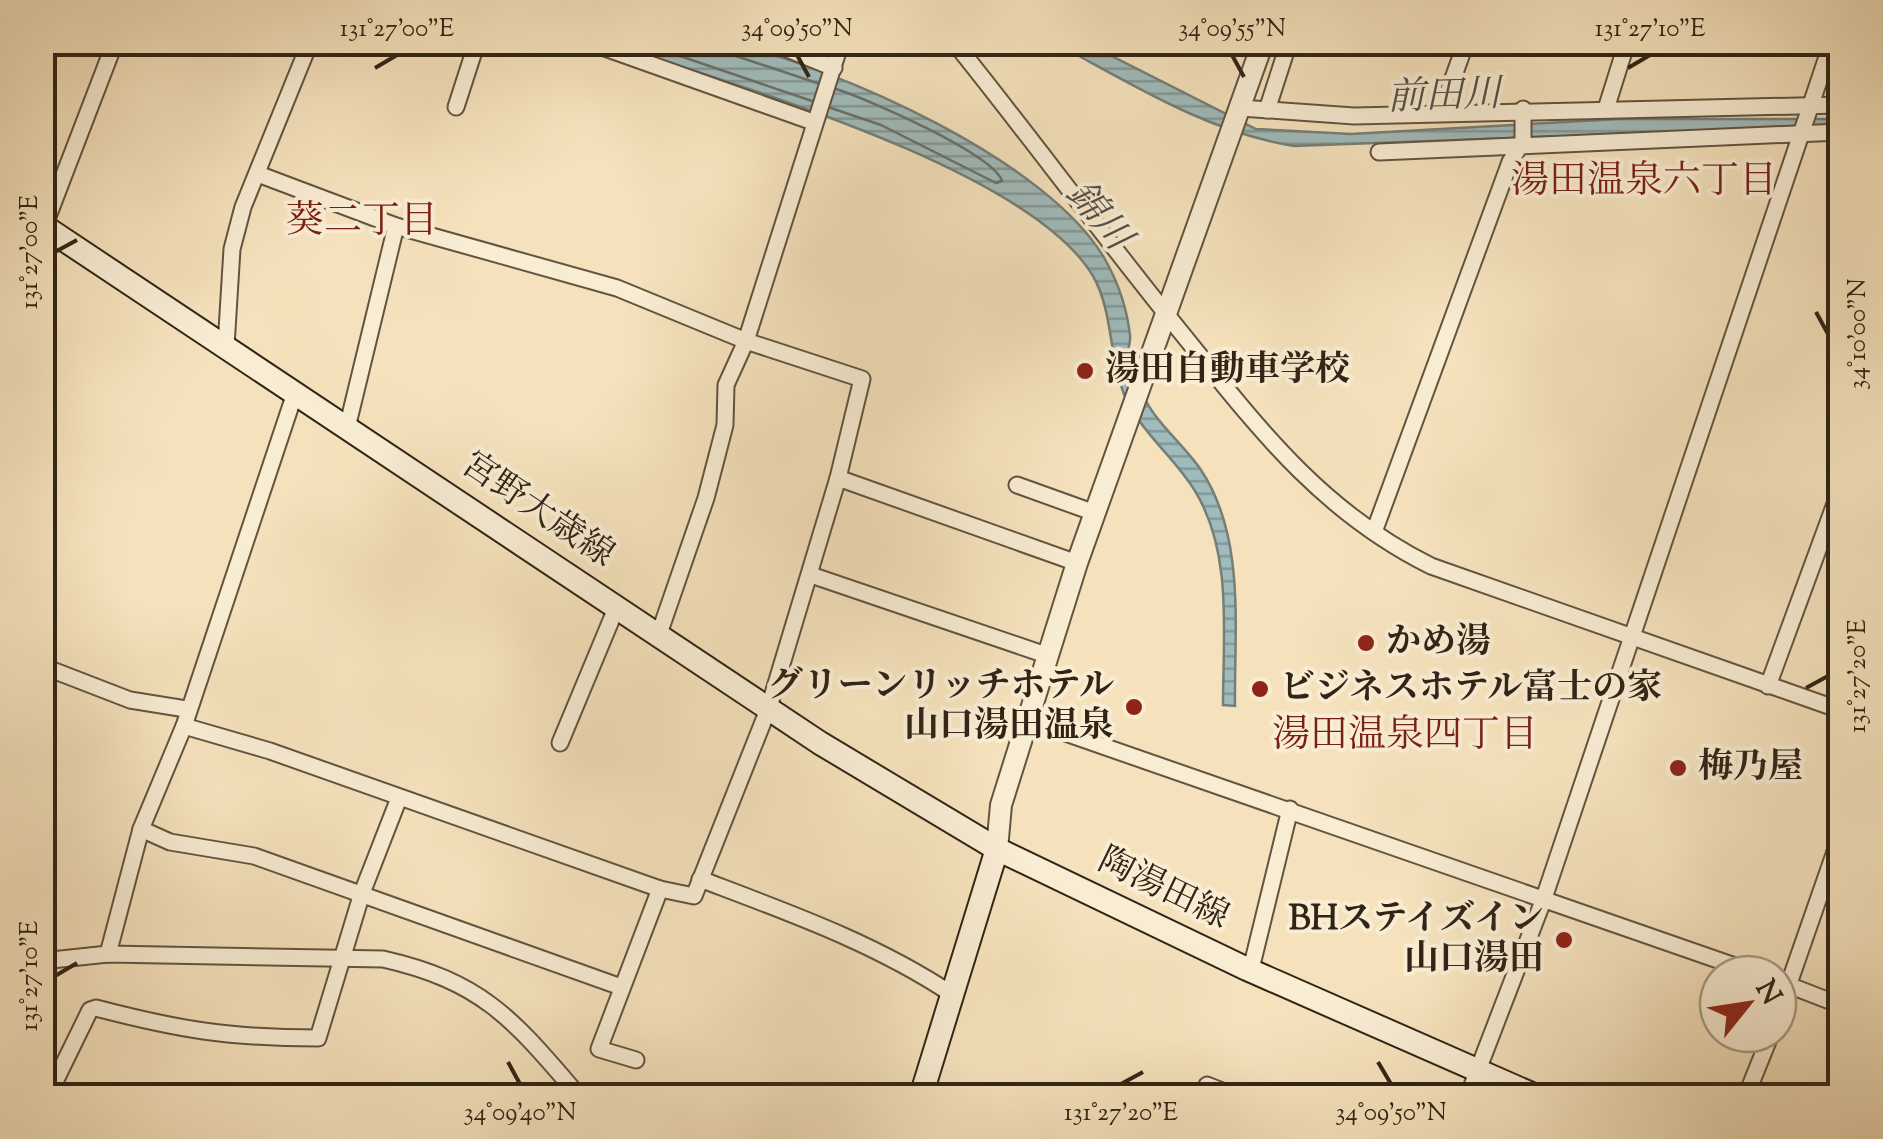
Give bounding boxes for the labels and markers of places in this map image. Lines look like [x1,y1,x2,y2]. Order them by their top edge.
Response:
place label: 湯田自動車学校 [1105,346,1350,397]
marker: 湯田自動車学校 [1074,360,1096,382]
place label: かめ湯 [1386,618,1491,669]
marker: かめ湯 [1355,632,1377,654]
place label: グリーンリッチホテル 山口湯田温泉 [768,662,1114,753]
place label: ビジネスホテル富士の家 [1280,664,1662,715]
marker: ビジネスホテル富士の家 [1249,678,1271,700]
marker: グリーンリッチホテル 山口湯田温泉 [1123,696,1145,718]
place label: 梅乃屋 [1698,743,1803,794]
marker: 梅乃屋 [1667,757,1689,779]
place label: BHステイズイン 山口湯田 [1288,895,1544,986]
marker: BHステイズイン 山口湯田 [1553,929,1575,951]

